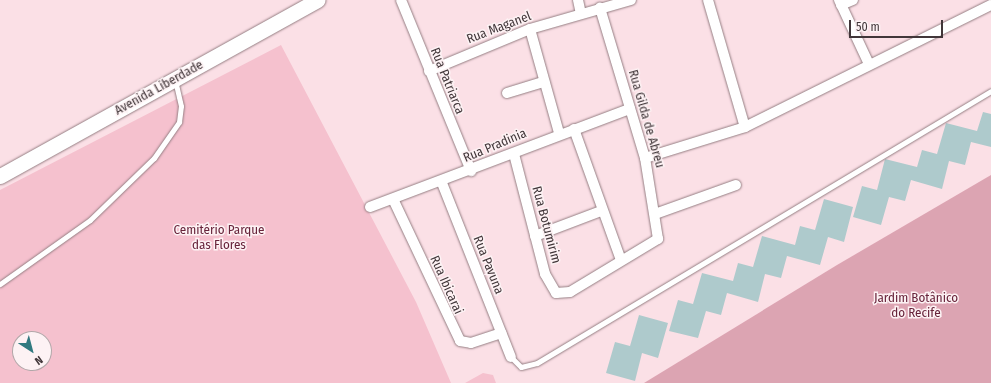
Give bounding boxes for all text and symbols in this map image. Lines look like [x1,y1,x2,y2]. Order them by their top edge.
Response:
street label: Rua Maganel [465,9,533,47]
scale bar [851,12,945,38]
text: 50 m [856,20,880,34]
street label: Rua Patriarca [427,46,467,116]
street label: Avenida Liberdade [112,57,206,119]
street label: Rua Gilda de Abreu [625,68,667,170]
street label: Rua Pradinia [461,126,529,166]
street label: Rua Botumirim [528,185,564,265]
park label: Cemitério Parque das Flores [173,223,265,254]
street label: Rua Pavuna [469,234,507,296]
street label: Rua Ibicarai [426,253,466,317]
park label: Jardim Botânico do Recife [874,291,958,322]
north arrow [12,331,52,371]
text: N [32,353,45,368]

